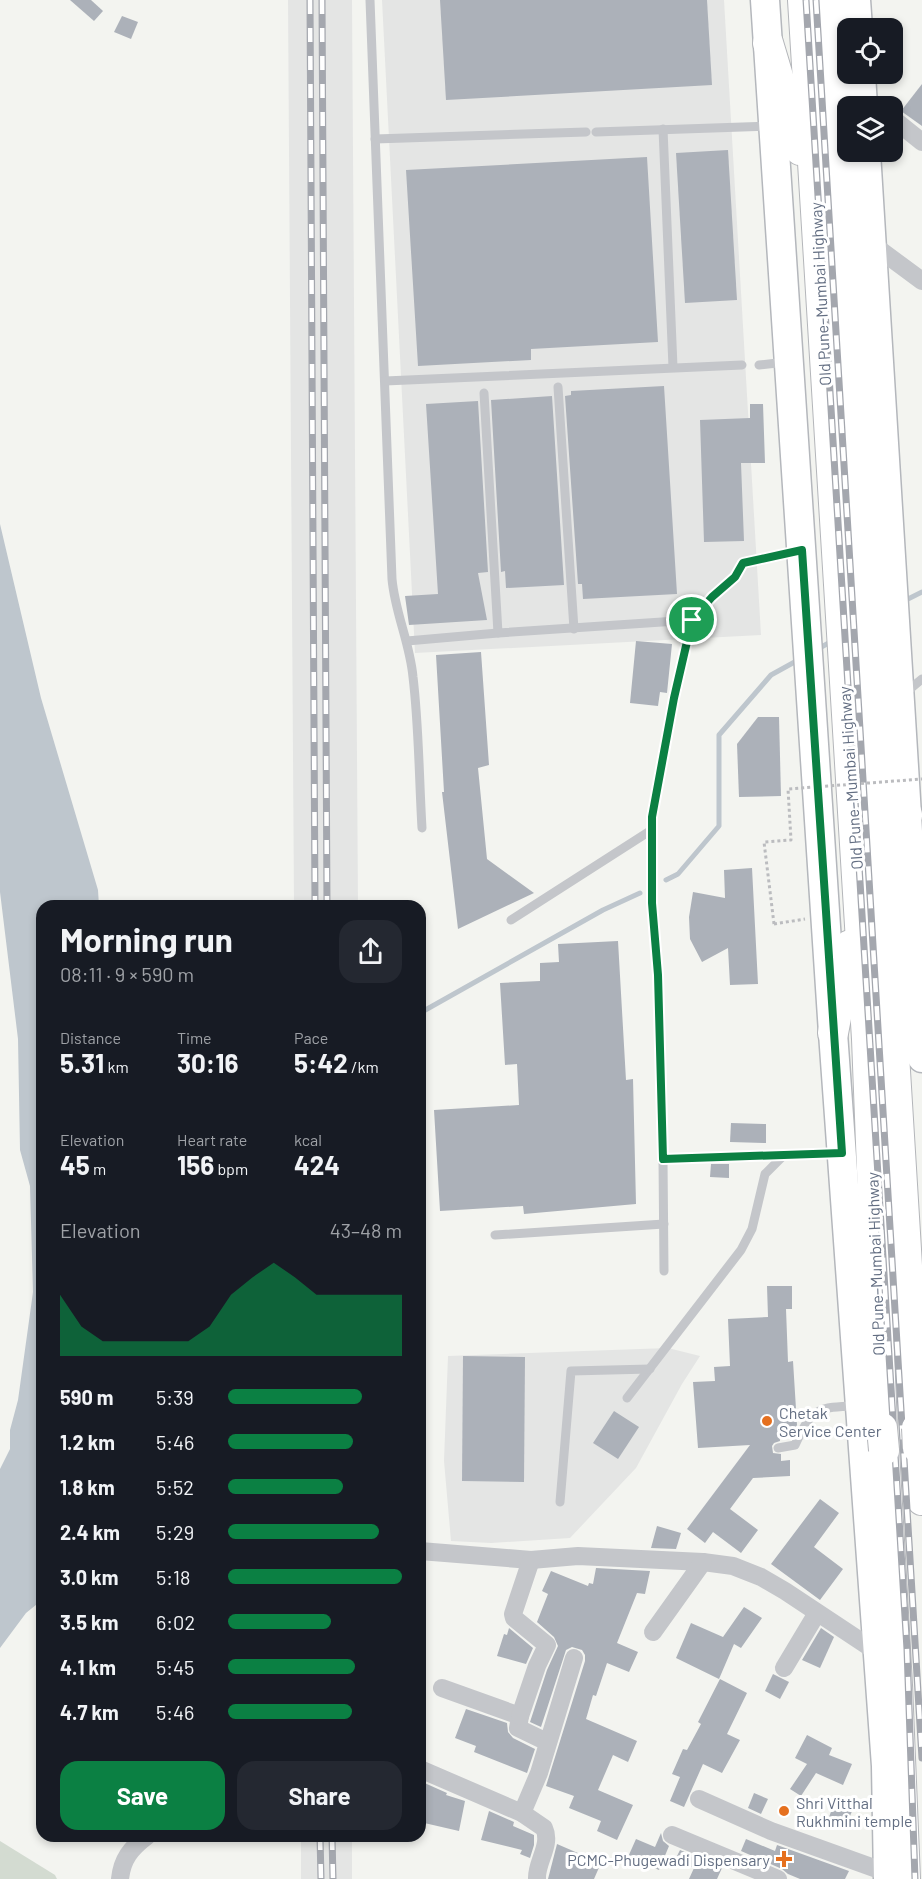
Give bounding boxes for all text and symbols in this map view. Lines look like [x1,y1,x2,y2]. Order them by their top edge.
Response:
map controls [837,18,903,162]
button: locate [837,18,903,84]
button: layers [837,96,903,162]
street label: Old Pune–Mumbai Highway [806,201,834,386]
pin [666,594,717,645]
icon: arrive [675,603,708,636]
street label: Old Pune–Mumbai Highway [834,685,866,870]
text: Morning run [60,919,233,959]
button: share [339,920,402,983]
text: 08:11 · 9 × 590 m [60,962,194,986]
text: Distance [60,1028,121,1047]
text: Time [177,1028,212,1047]
text: Pace [294,1028,328,1047]
text: 5.31 [60,1047,104,1078]
text: 30:16 [177,1047,239,1078]
text: 5:42 [294,1047,348,1078]
text: km [104,1057,129,1076]
text: /km [348,1057,379,1076]
text: Elevation [60,1130,124,1149]
text: Heart rate [177,1130,247,1149]
text: kcal [294,1130,322,1149]
text: 45 [60,1149,90,1180]
text: 156 [177,1149,214,1180]
text: 424 [294,1149,340,1180]
text: m [90,1159,106,1178]
text: bpm [214,1159,248,1178]
street label: Old Pune–Mumbai Highway [862,1171,888,1356]
text: Elevation [60,1218,141,1242]
text: 43–48 m [330,1218,402,1242]
text: 590 m [60,1385,114,1409]
text: 5:39 [156,1385,194,1409]
place label: Chetak Service Center [779,1403,882,1440]
marker: Chetak Service Center [760,1414,774,1428]
text: 1.2 km [60,1430,115,1454]
text: 5:46 [156,1430,194,1454]
text: 1.8 km [60,1475,115,1499]
text: 5:52 [156,1475,194,1499]
text: 2.4 km [60,1520,120,1544]
text: 5:29 [156,1520,194,1544]
text: 3.0 km [60,1565,118,1589]
text: 5:18 [156,1565,190,1589]
text: 3.5 km [60,1610,118,1634]
text: 6:02 [156,1610,195,1634]
text: 4.1 km [60,1655,116,1679]
text: 5:45 [156,1655,194,1679]
text: 4.7 km [60,1700,119,1724]
text: 5:46 [156,1700,194,1724]
button: Save [60,1761,225,1830]
button: Share [237,1761,402,1830]
place label: Shri Vitthal Rukhmini temple [796,1793,913,1830]
marker: Shri Vitthal Rukhmini temple [777,1804,791,1818]
place label: PCMC-Phugewadi Dispensary [567,1850,771,1869]
marker: PCMC-Phugewadi Dispensary [775,1850,793,1868]

